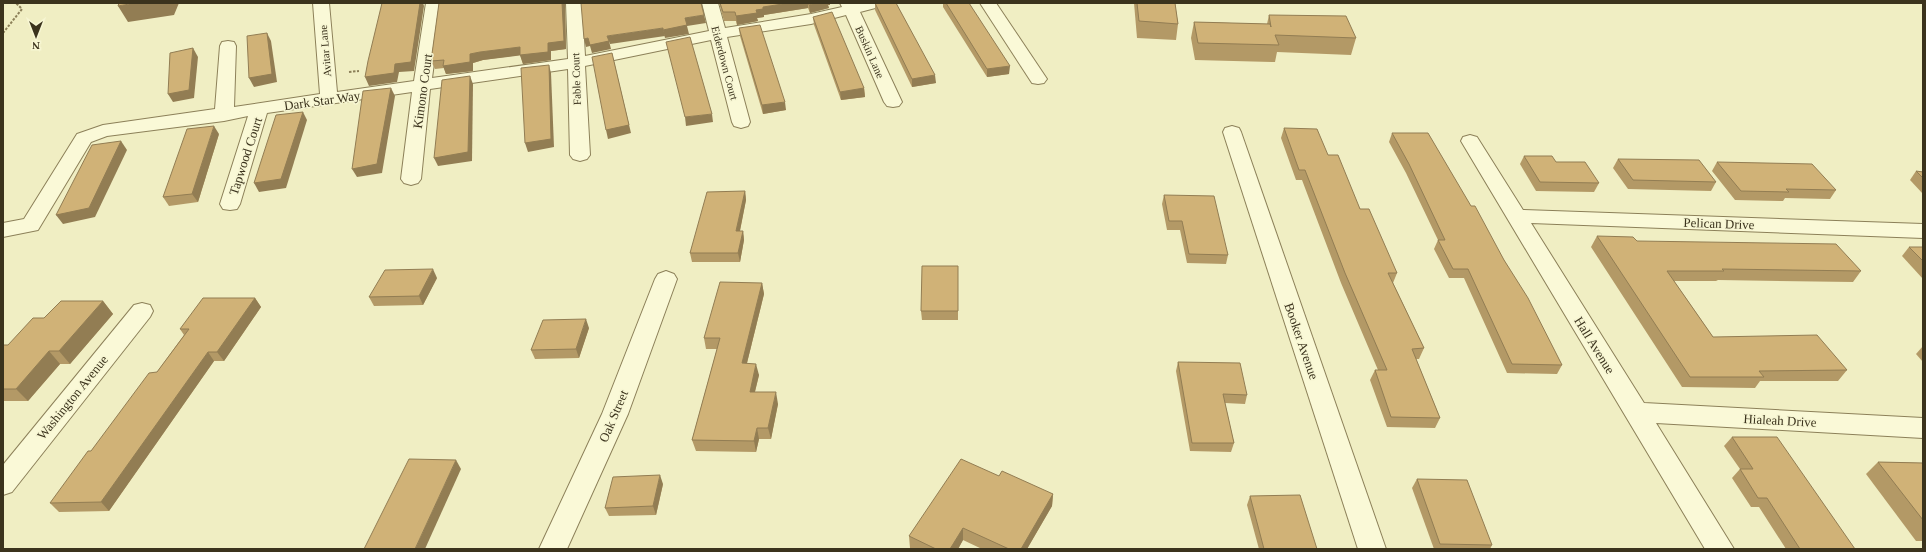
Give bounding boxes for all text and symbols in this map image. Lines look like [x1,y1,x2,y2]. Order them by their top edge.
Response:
north arrow [16,16,56,56]
street label: Avitar Lane [317,24,333,77]
street label: Buskin Lane [853,24,887,80]
street label: Eiderdown Court [709,25,741,101]
text: N [32,40,40,52]
street label: Kimono Court [410,52,435,129]
street label: Fable Court [569,53,583,105]
street label: Dark Star Way [283,88,362,113]
street label: Tapwood Court [226,115,265,197]
street label: Pelican Drive [1683,215,1755,232]
street label: Booker Avenue [1281,301,1322,382]
street label: Hall Avenue [1571,314,1618,377]
street label: Washington Avenue [34,352,111,442]
street label: Oak Street [596,387,631,445]
street label: Hialeah Drive [1743,411,1817,430]

